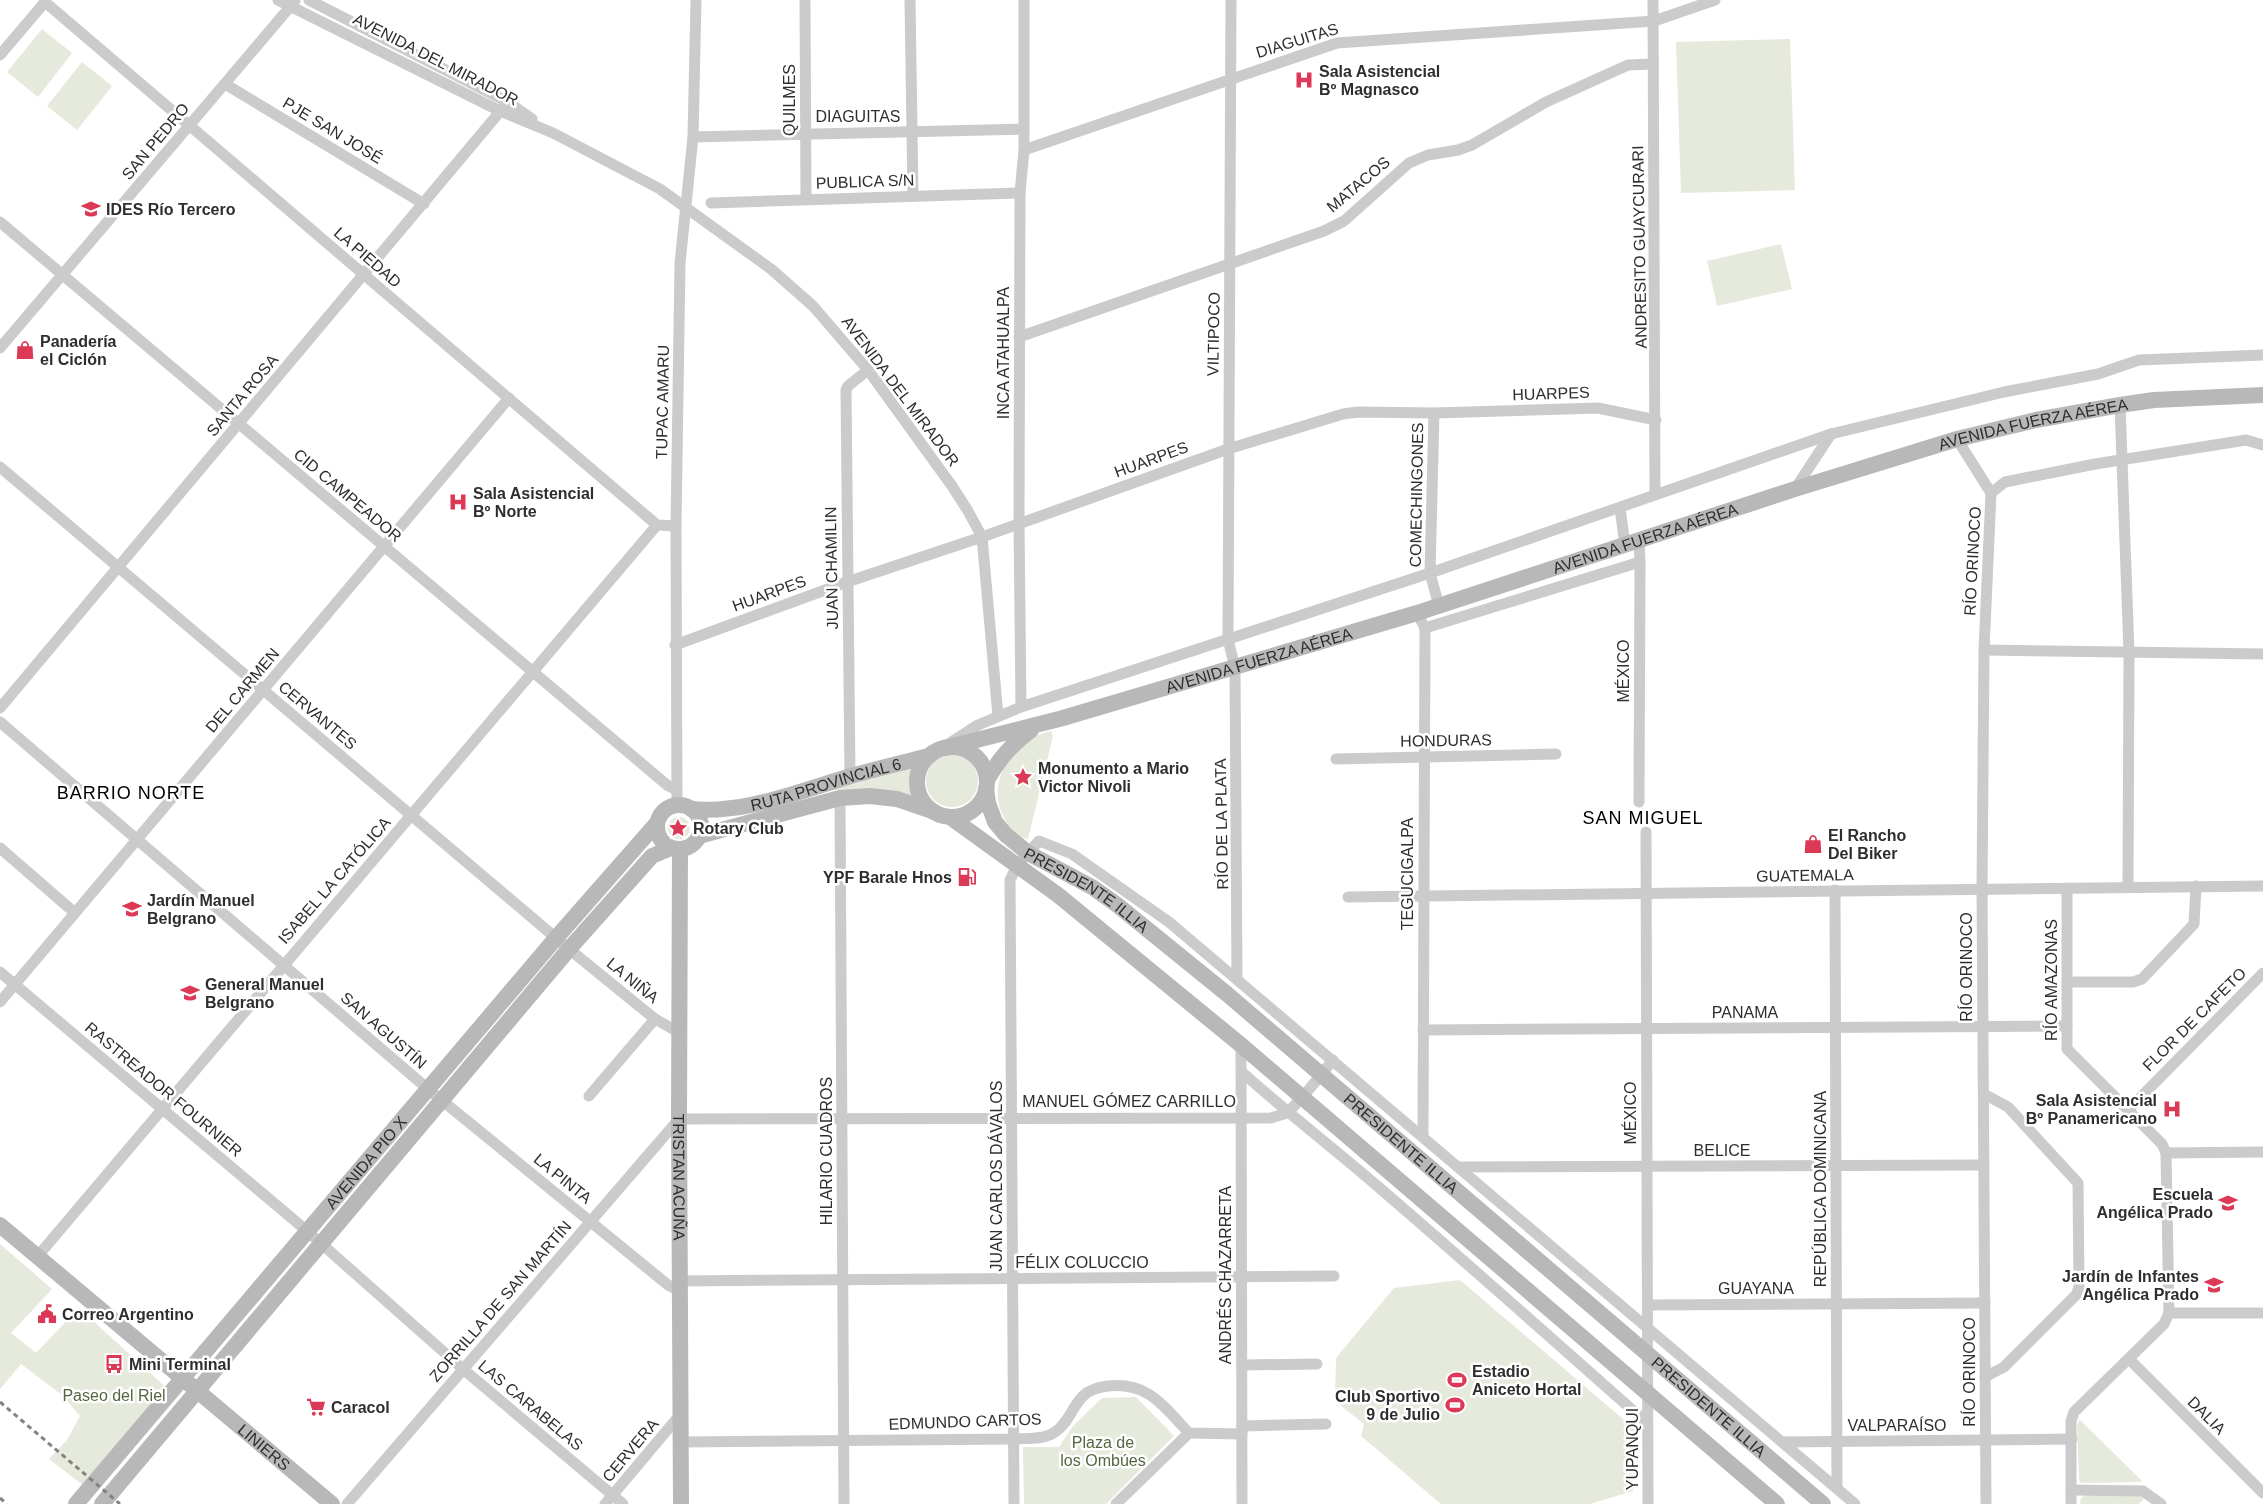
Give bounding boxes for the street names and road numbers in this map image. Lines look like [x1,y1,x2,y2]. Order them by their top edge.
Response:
street label: AVENIDA DEL MIRADOR [350,10,521,109]
street label: DIAGUITAS [1254,20,1340,61]
street label: QUILMES [781,64,798,136]
street label: PJE SAN JOSÉ [280,93,386,167]
street label: SAN PEDRO [119,100,192,183]
street label: DIAGUITAS [815,108,901,125]
street label: ANDRESITO GUAYCURARI [1629,145,1650,349]
street label: MATACOS [1323,153,1393,216]
street label: PUBLICA S/N [815,171,915,192]
street label: LA PIEDAD [331,224,404,291]
street label: INCA ATAHUALPA [995,286,1012,419]
street label: VILTIPOCO [1204,292,1223,376]
street label: AVENIDA DEL MIRADOR [839,313,963,470]
street label: TUPAC AMARU [653,345,672,459]
street label: SANTA ROSA [203,351,282,439]
street label: HUARPES [1512,384,1590,403]
street label: AVENIDA FUERZA AÉREA [1936,396,2129,453]
street label: COMECHINGONES [1407,422,1426,568]
street label: HUARPES [1112,438,1190,481]
street label: CID CAMPEADOR [290,445,405,545]
street label: AVENIDA FUERZA AÉREA [1551,500,1740,577]
street label: RÍO ORINOCO [1960,506,1984,616]
street label: JUAN CHAMILIN [822,507,841,629]
street label: HUARPES [730,572,808,615]
street label: AVENIDA FUERZA AÉREA [1164,625,1355,696]
street label: MÉXICO [1614,639,1632,703]
street label: DEL CARMEN [202,645,282,736]
street label: CERVANTES [275,678,360,753]
street label: HONDURAS [1400,731,1492,750]
street label: RUTA PROVINCIAL 6 [749,755,903,814]
street label: RÍO DE LA PLATA [1211,758,1231,890]
street label: ISABEL LA CATÓLICA [274,813,394,947]
street label: TEGUCIGALPA [1399,817,1416,930]
street label: PRESIDENTE ILLIA [1021,845,1152,936]
street label: GUATEMALA [1756,866,1854,885]
street label: RÍO ORINOCO [1957,912,1975,1022]
street label: RÍO AMAZONAS [2042,919,2060,1041]
street label: LA NIÑA [603,953,663,1007]
street label: FLOR DE CAFETO [2139,964,2249,1074]
street label: SAN AGUSTÍN [338,988,430,1072]
street label: PANAMA [1712,1004,1779,1021]
street label: RASTREADOR FOURNIER [82,1019,245,1160]
street label: HILARIO CUADROS [818,1077,835,1225]
street label: JUAN CARLOS DÁVALOS [987,1081,1005,1271]
street label: MÉXICO [1621,1081,1639,1145]
street label: PRESIDENTE ILLIA [1341,1090,1461,1197]
street label: REPÚBLICA DOMINICANA [1811,1090,1829,1287]
street label: MANUEL GÓMEZ CARRILLO [1022,1092,1236,1110]
street label: AVENIDA PIO X [322,1113,410,1212]
street label: TRISTAN ACUÑA [670,1114,690,1241]
street label: BELICE [1694,1142,1750,1159]
street label: LA PINTA [531,1150,595,1207]
street label: ANDRÉS CHAZARRETA [1216,1185,1234,1364]
street label: ZORRILLA DE SAN MARTÍN [425,1217,575,1385]
street label: FÉLIX COLUCCIO [1015,1253,1149,1271]
street label: GUAYANA [1718,1280,1794,1297]
street label: RÍO ORINOCO [1960,1317,1978,1427]
street label: PRESIDENTE ILLIA [1648,1354,1769,1460]
street label: LAS CARABELAS [475,1357,586,1454]
street label: DALIA [2184,1393,2229,1438]
street label: YUPANQUI [1624,1408,1641,1490]
street label: EDMUNDO CARTOS [888,1410,1042,1433]
street label: CERVERA [599,1415,662,1485]
street label: VALPARAÍSO [1848,1416,1947,1434]
street label: LINIERS [234,1421,293,1474]

